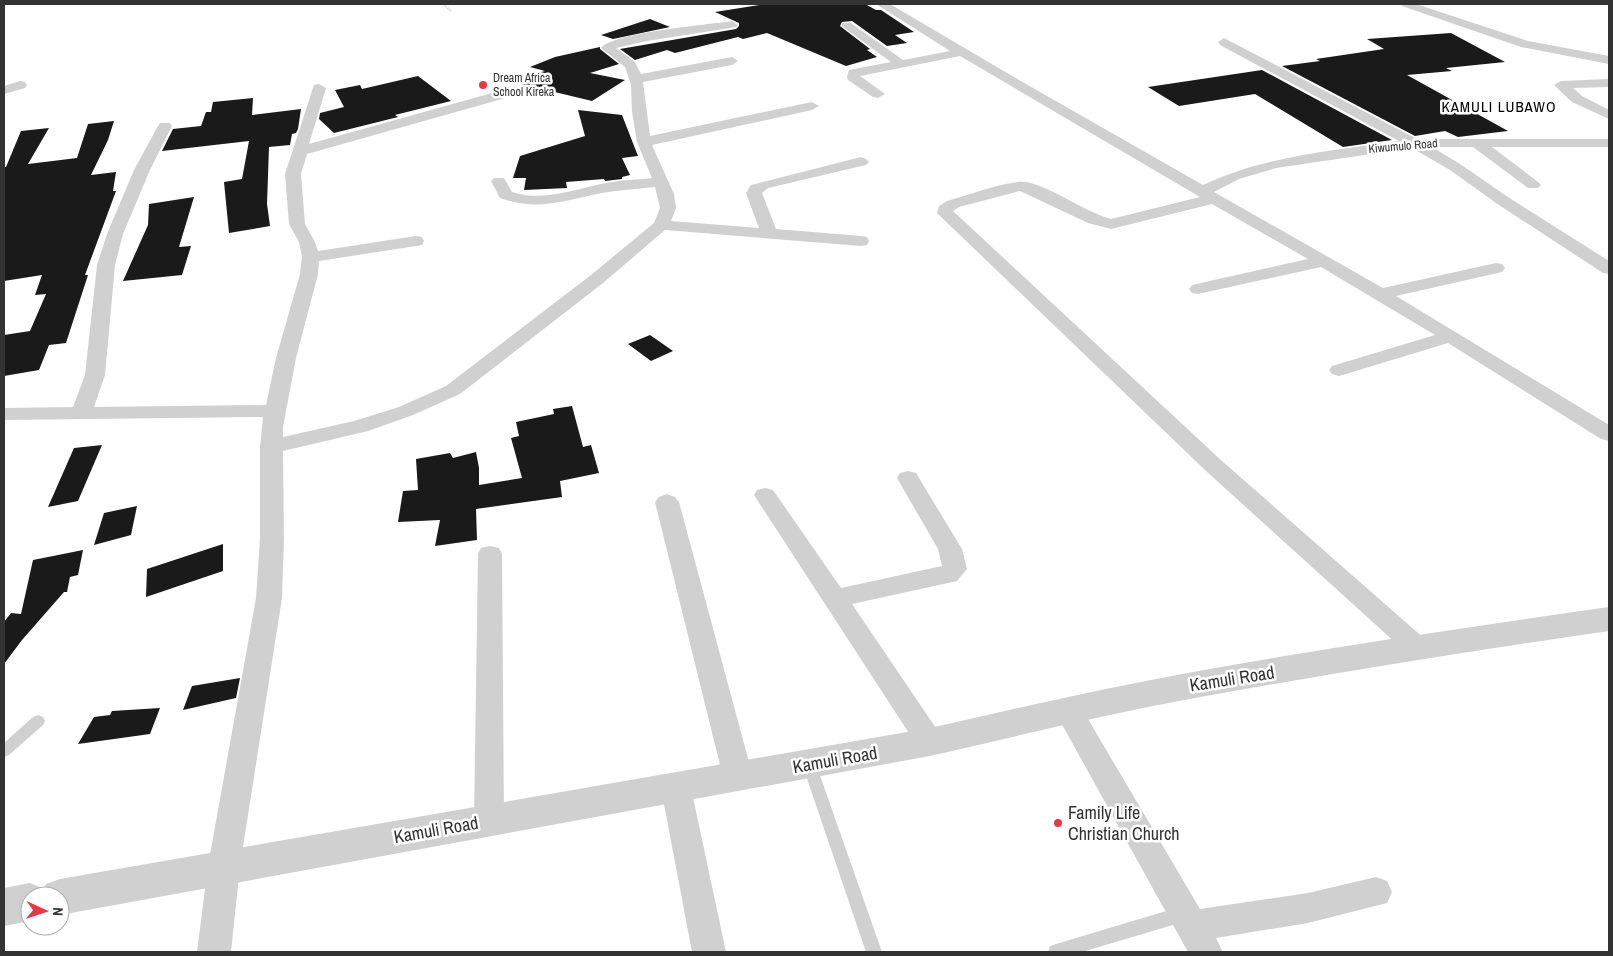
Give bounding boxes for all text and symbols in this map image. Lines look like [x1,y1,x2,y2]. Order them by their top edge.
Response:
place label: Dream Africa School Kireka [493,70,555,100]
marker: Dream Africa School Kireka [477,79,489,91]
district label: KAMULI LUBAWO [1441,96,1557,117]
street label: Kiwumulo Road [1368,135,1438,157]
street label: Kamuli Road [1188,659,1276,698]
street label: Kamuli Road [791,740,879,779]
place label: Family Life Christian Church [1068,800,1180,846]
street label: Kamuli Road [392,810,480,849]
marker: Family Life Christian Church [1052,817,1064,829]
north arrow [20,886,70,936]
text: N [49,907,67,916]

